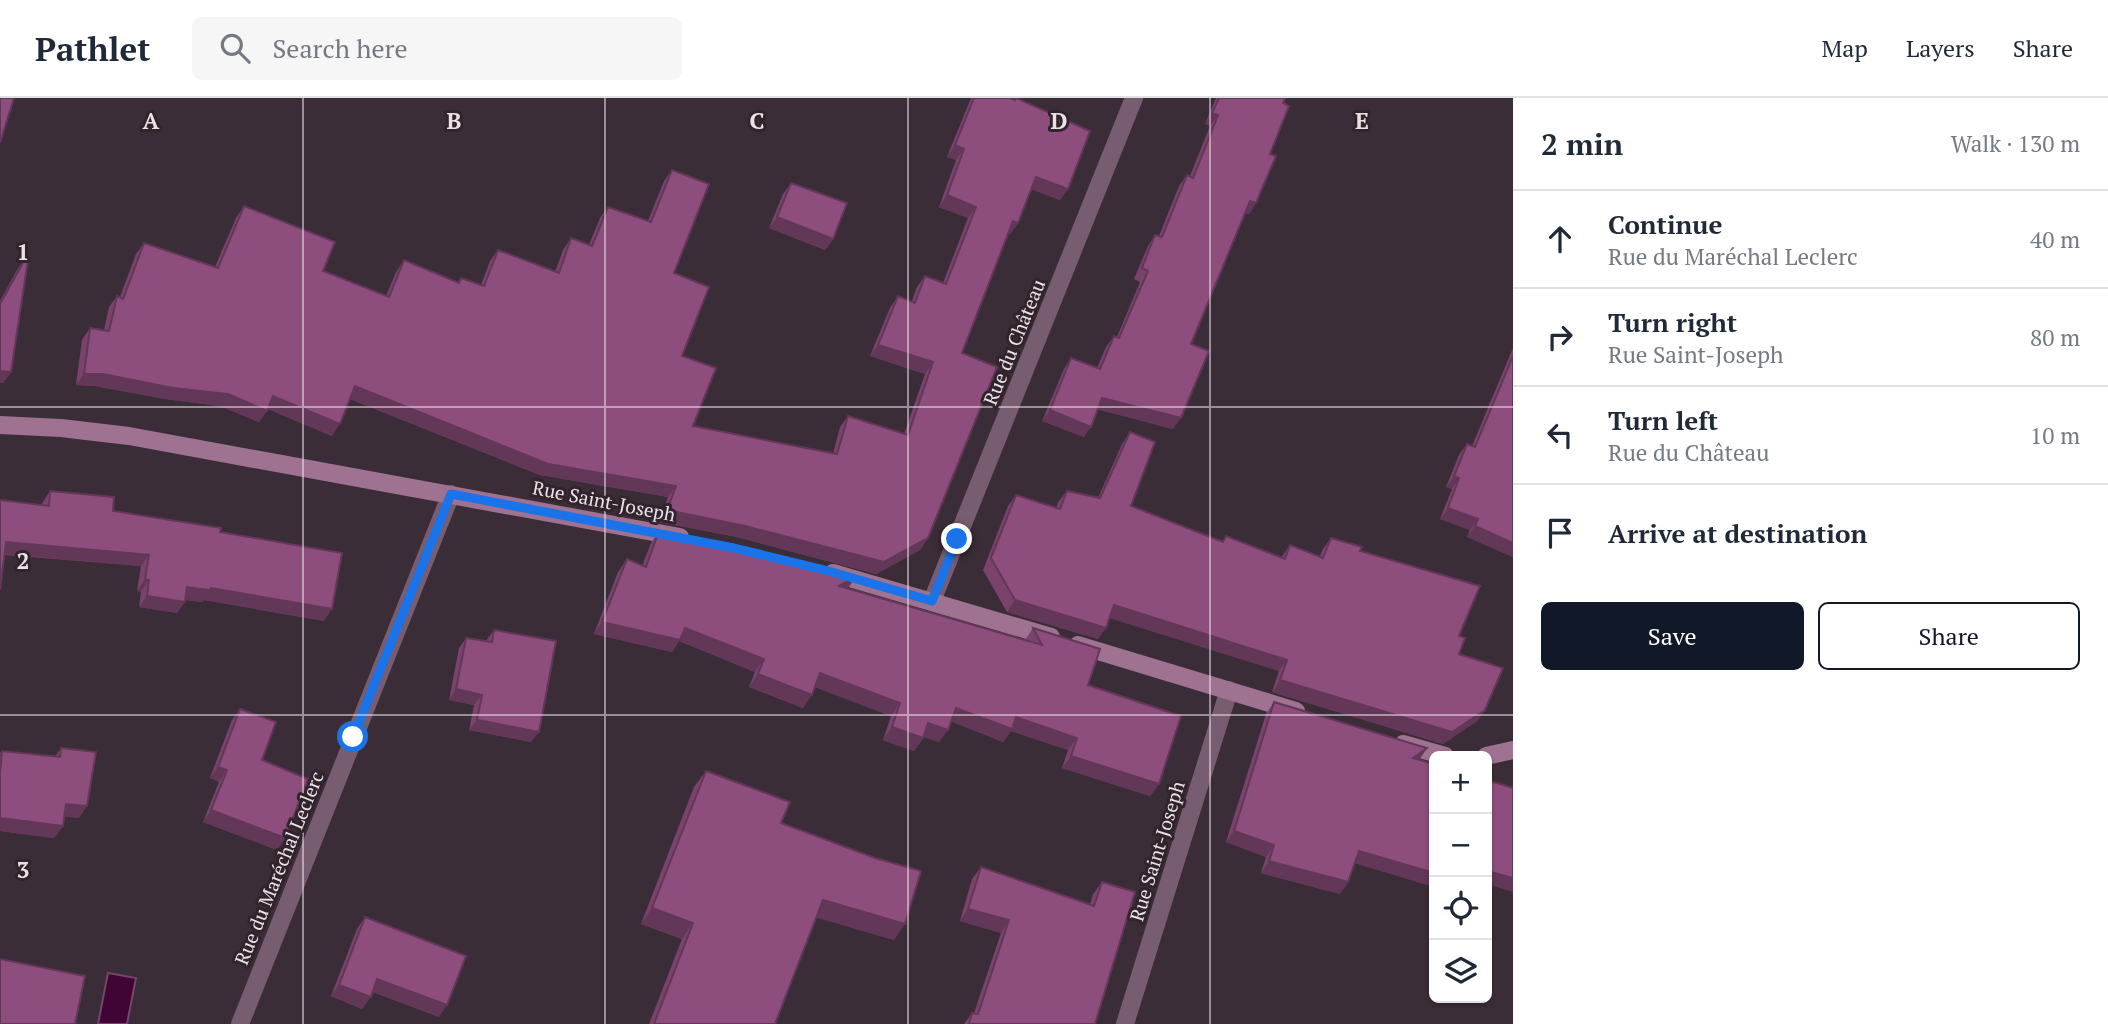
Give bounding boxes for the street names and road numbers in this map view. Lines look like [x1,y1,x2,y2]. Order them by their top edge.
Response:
street label: Rue du Château [977,275,1050,408]
street label: Rue Saint-Joseph [531,474,678,527]
street label: Rue du Maréchal Leclerc [228,767,329,968]
street label: Rue Saint-Joseph [1123,778,1190,924]

